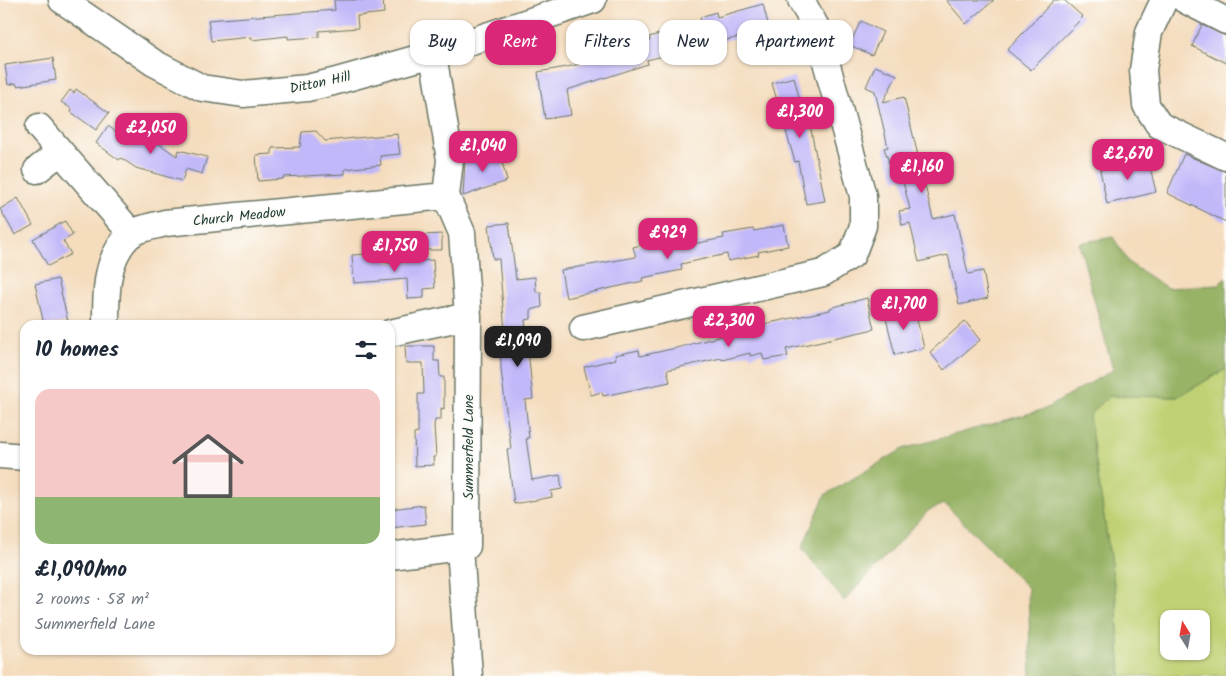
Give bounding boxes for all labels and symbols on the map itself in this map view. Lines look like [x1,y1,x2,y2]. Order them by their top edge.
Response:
street label: Ditton Hill [287,66,353,100]
pin: £1,300 [759,96,841,139]
pin: £2,050 [110,112,192,155]
pin: £1,040 [442,130,524,173]
pin: £2,670 [1087,138,1169,181]
pin: £1,160 [881,152,963,194]
street label: Church Meadow [192,201,287,233]
pin: £929 [638,218,698,260]
pin: £1,750 [354,230,436,273]
pin: £1,700 [863,288,945,331]
pin: £2,300 [688,306,770,348]
pin: £1,090 [477,326,559,368]
street label: Summerfield Lane [458,394,480,500]
north arrow [1160,610,1210,660]

